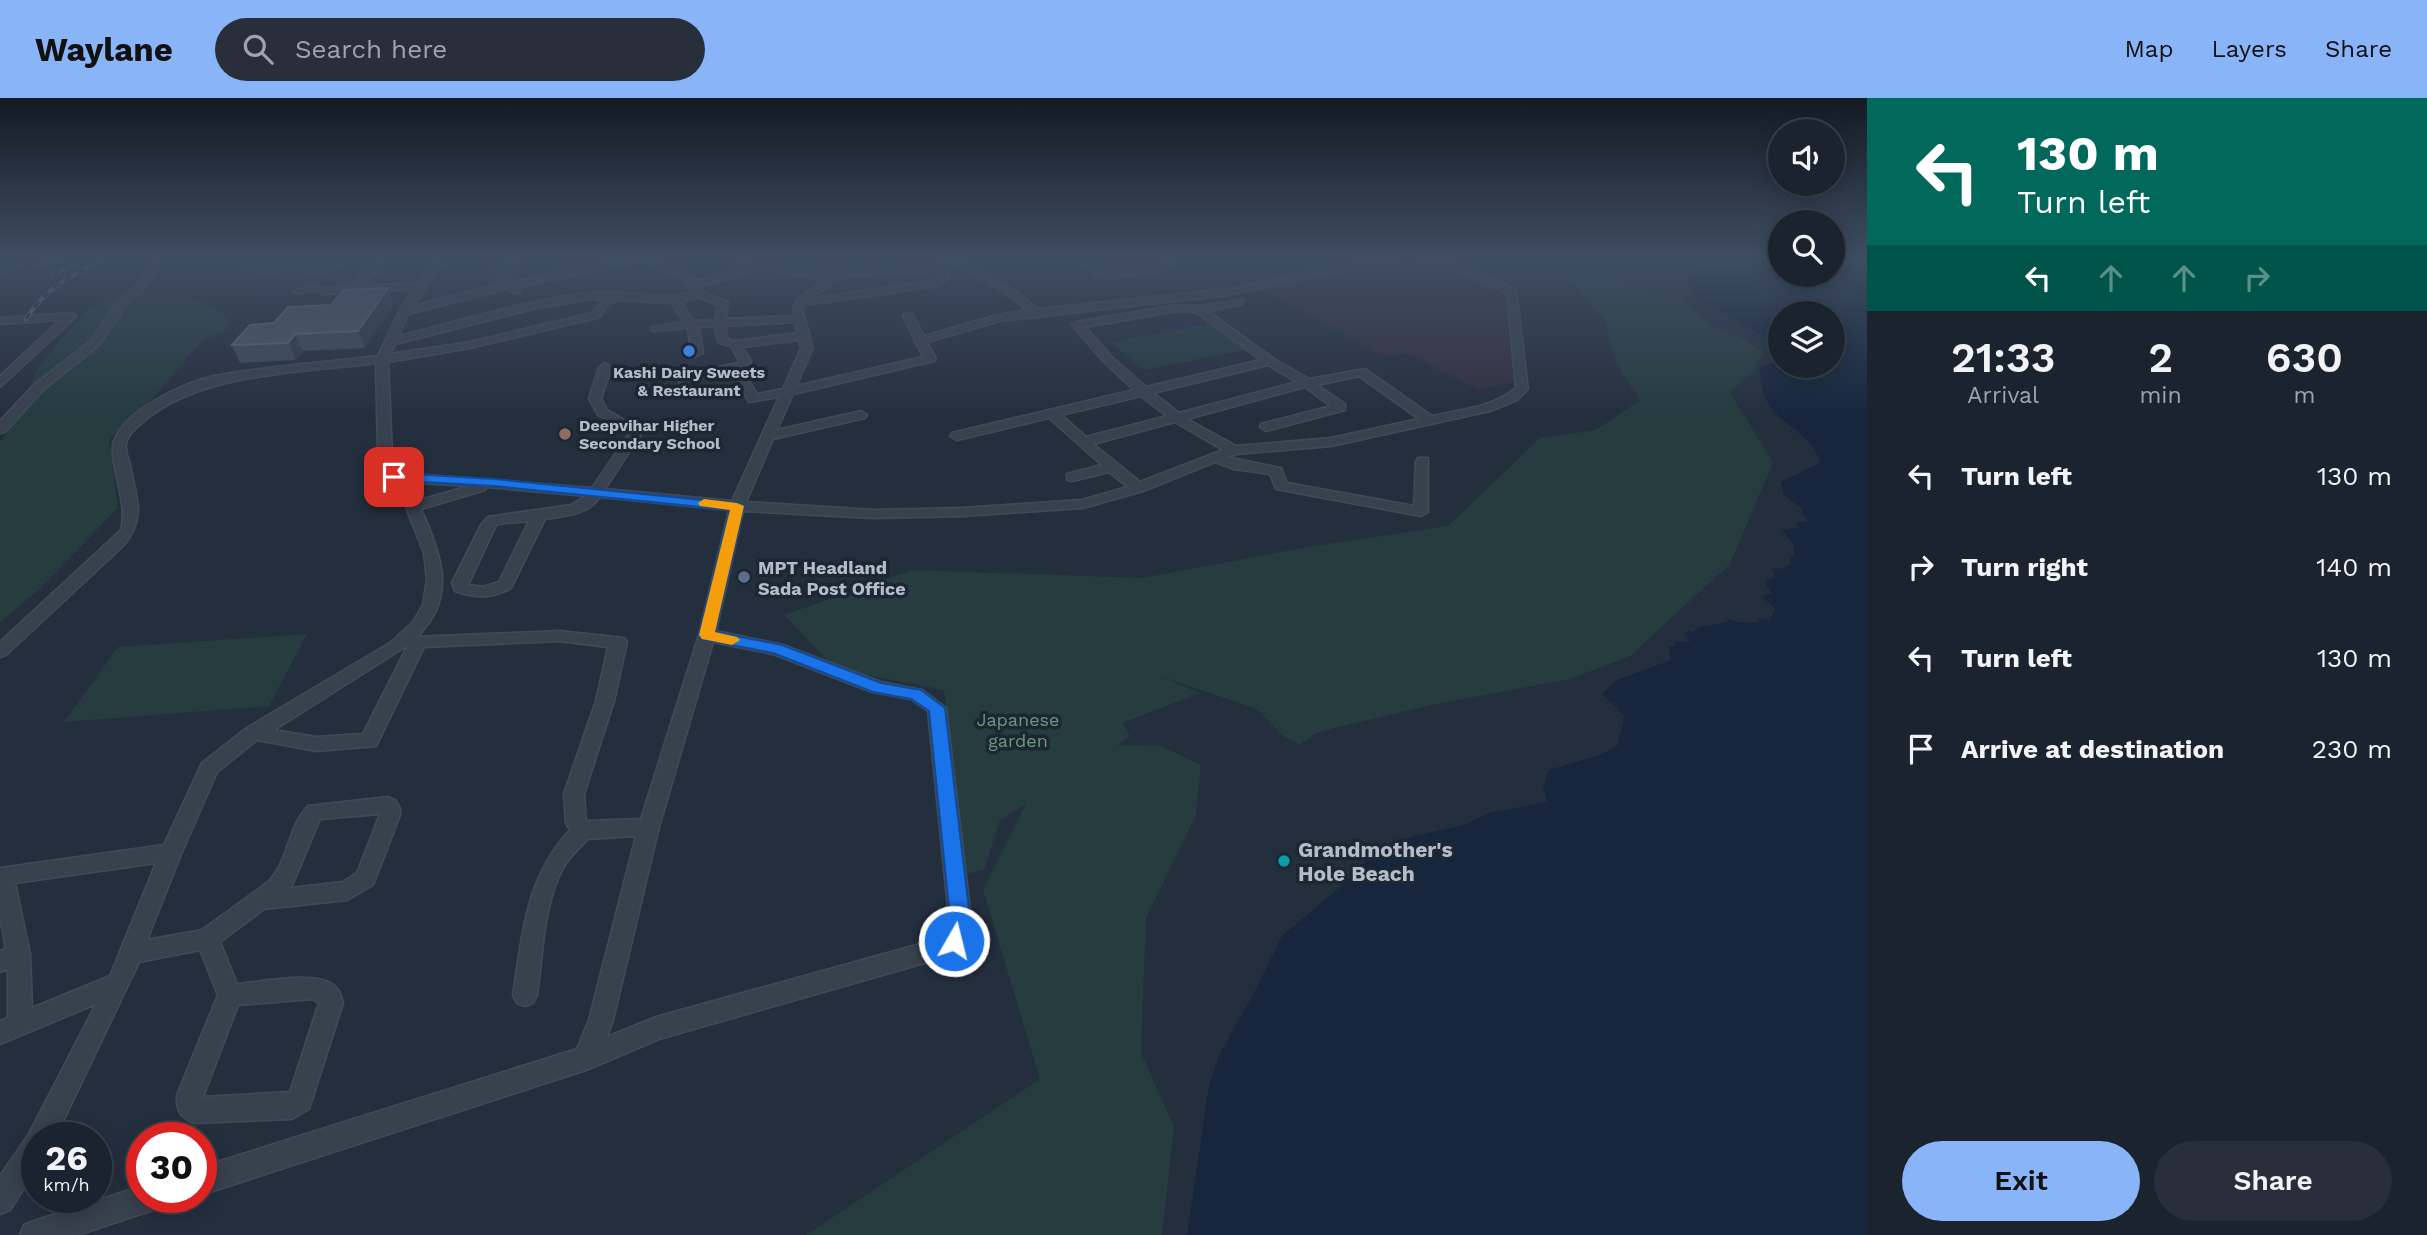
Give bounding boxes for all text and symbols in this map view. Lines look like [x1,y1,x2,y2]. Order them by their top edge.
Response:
search box [215,18,705,81]
text: Waylane [35,30,173,69]
icon: search [239,30,277,68]
text: Search here [295,34,447,64]
text: Map [2125,35,2173,63]
text: Layers [2211,35,2287,63]
text: Share [2325,35,2392,63]
map controls [1768,119,1845,378]
button: sound [1768,119,1845,196]
text: 130 m [2017,124,2159,182]
icon: left [1902,126,1993,217]
text: Turn left [2017,183,2150,221]
button: search [1768,210,1845,287]
icon: left [2019,259,2057,297]
icon: ahead [2092,259,2130,297]
icon: ahead [2165,259,2203,297]
icon: right [2238,259,2276,297]
button: layers [1768,301,1845,378]
text: 21:33 [1951,333,2055,382]
text: 2 [2148,333,2173,382]
text: 630 [2266,333,2343,382]
marker: Kashi Dairy Sweets & Restaurant [681,343,697,359]
place label: Kashi Dairy Sweets & Restaurant [613,363,765,400]
text: Arrival [1967,382,2039,409]
text: min [2139,382,2182,409]
text: m [2293,382,2315,409]
place label: Deepvihar Higher Secondary School [579,416,721,453]
marker: Deepvihar Higher Secondary School [557,426,573,442]
pin [364,447,424,507]
icon: left [1902,457,1940,495]
icon: arrive [375,458,413,496]
text: Turn left [1961,461,2072,491]
text: 130 m [2317,461,2392,491]
icon: right [1902,548,1940,586]
text: Turn right [1961,552,2088,582]
text: 140 m [2316,552,2392,582]
place label: MPT Headland Sada Post Office [758,557,906,599]
marker: MPT Headland Sada Post Office [736,569,752,585]
icon: left [1902,639,1940,677]
text: Turn left [1961,643,2072,673]
text: 130 m [2317,643,2392,673]
park label: Japanese garden [977,709,1059,751]
icon: arrive [1902,730,1940,768]
text: Arrive at destination [1961,734,2224,764]
text: 230 m [2312,734,2392,764]
place label: Grandmother's Hole Beach [1298,837,1453,886]
marker: Grandmother's Hole Beach [1276,853,1292,869]
position arrow [917,904,991,978]
speed limit sign: 30 [126,1122,217,1213]
text: 26 [45,1137,88,1179]
button: Exit [1902,1141,2140,1221]
button: Share [2154,1141,2392,1221]
text: km/h [43,1174,90,1195]

